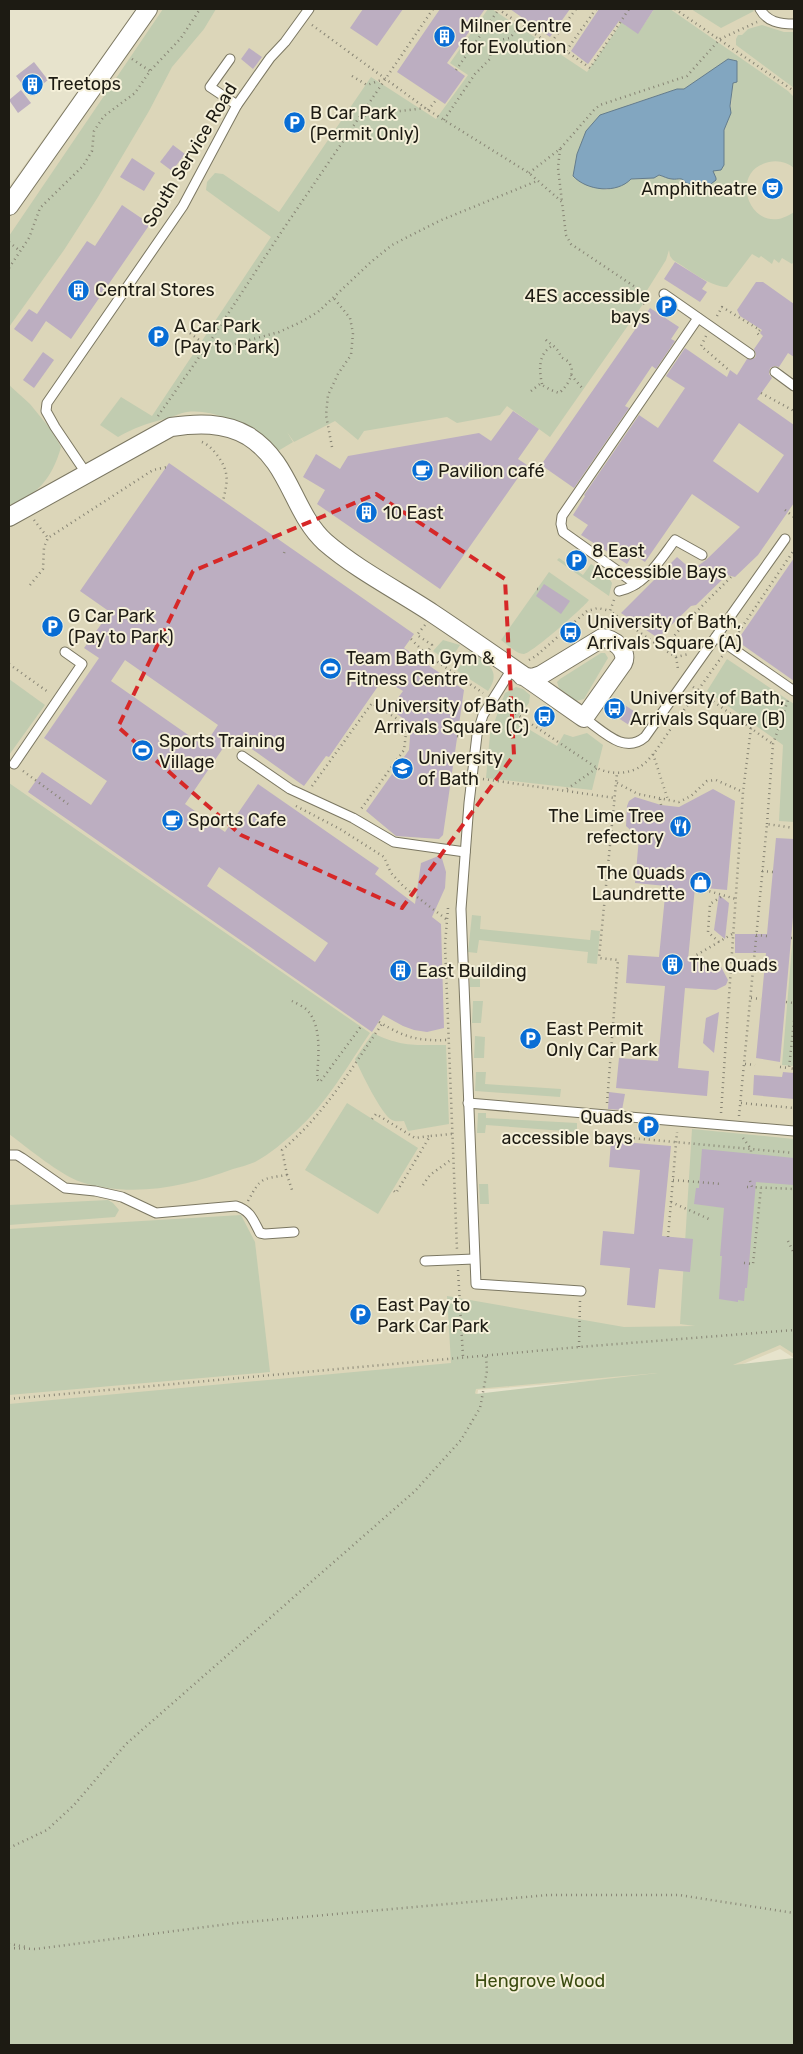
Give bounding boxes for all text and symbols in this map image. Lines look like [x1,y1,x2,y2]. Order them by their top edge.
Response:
place label: Milner Centre for Evolution [460,15,571,58]
building icon: Milner Centre for Evolution [432,24,456,48]
building icon: Treetops [20,72,44,96]
place label: Treetops [48,73,121,95]
street label: South Service Road [138,79,242,231]
place label: B Car Park (Permit Only) [310,102,419,145]
parking icon: B Car Park (Permit Only) [282,111,306,135]
theatre icon: Amphitheatre [761,177,785,201]
place label: Amphitheatre [641,178,757,200]
building icon: Central Stores [67,278,91,302]
place label: Central Stores [95,279,215,301]
place label: 4ES accessible bays [525,285,650,328]
parking icon: 4ES accessible bays [654,294,678,318]
place label: A Car Park (Pay to Park) [174,315,280,358]
parking icon: A Car Park (Pay to Park) [146,324,170,348]
cafe icon: Pavilion café [410,459,434,483]
place label: Pavilion café [438,460,544,482]
building icon: 10 East [355,501,379,525]
place label: 10 East [383,502,444,524]
place label: 8 East Accessible Bays [592,540,727,583]
parking icon: 8 East Accessible Bays [564,549,588,573]
place label: G Car Park (Pay to Park) [68,605,174,648]
place label: University of Bath, Arrivals Square (A) [587,611,742,654]
parking icon: G Car Park (Pay to Park) [40,614,64,638]
bus stop icon: University of Bath, Arrivals Square (A) [559,620,583,644]
place label: Team Bath Gym & Fitness Centre [346,647,495,690]
sports icon: Team Bath Gym & Fitness Centre [318,656,342,680]
place label: University of Bath, Arrivals Square (B) [630,687,785,730]
place label: University of Bath, Arrivals Square (C) [374,695,529,738]
bus stop icon: University of Bath, Arrivals Square (B) [602,696,626,720]
bus stop icon: University of Bath, Arrivals Square (C) [533,704,557,728]
place label: Sports Training Village [159,730,285,773]
sports icon: Sports Training Village [131,739,155,763]
place label: University of Bath [418,747,503,790]
school or university icon: University of Bath [390,756,414,780]
place label: The Lime Tree refectory [548,805,664,848]
cafe icon: Sports Cafe [160,808,184,832]
place label: Sports Cafe [188,809,286,831]
restaurant icon: The Lime Tree refectory [668,814,692,838]
place label: The Quads Laundrette [592,862,685,905]
shop icon: The Quads Laundrette [689,871,713,895]
building icon: The Quads [661,953,685,977]
place label: The Quads [689,954,777,976]
building icon: East Building [389,959,413,983]
place label: East Building [417,960,527,982]
place label: East Permit Only Car Park [546,1018,658,1061]
parking icon: East Permit Only Car Park [518,1027,542,1051]
place label: Quads accessible bays [502,1106,633,1149]
parking icon: Quads accessible bays [637,1115,661,1139]
place label: East Pay to Park Car Park [377,1294,490,1337]
parking icon: East Pay to Park Car Park [349,1303,373,1327]
park label: Hengrove Wood [475,1970,605,1992]

